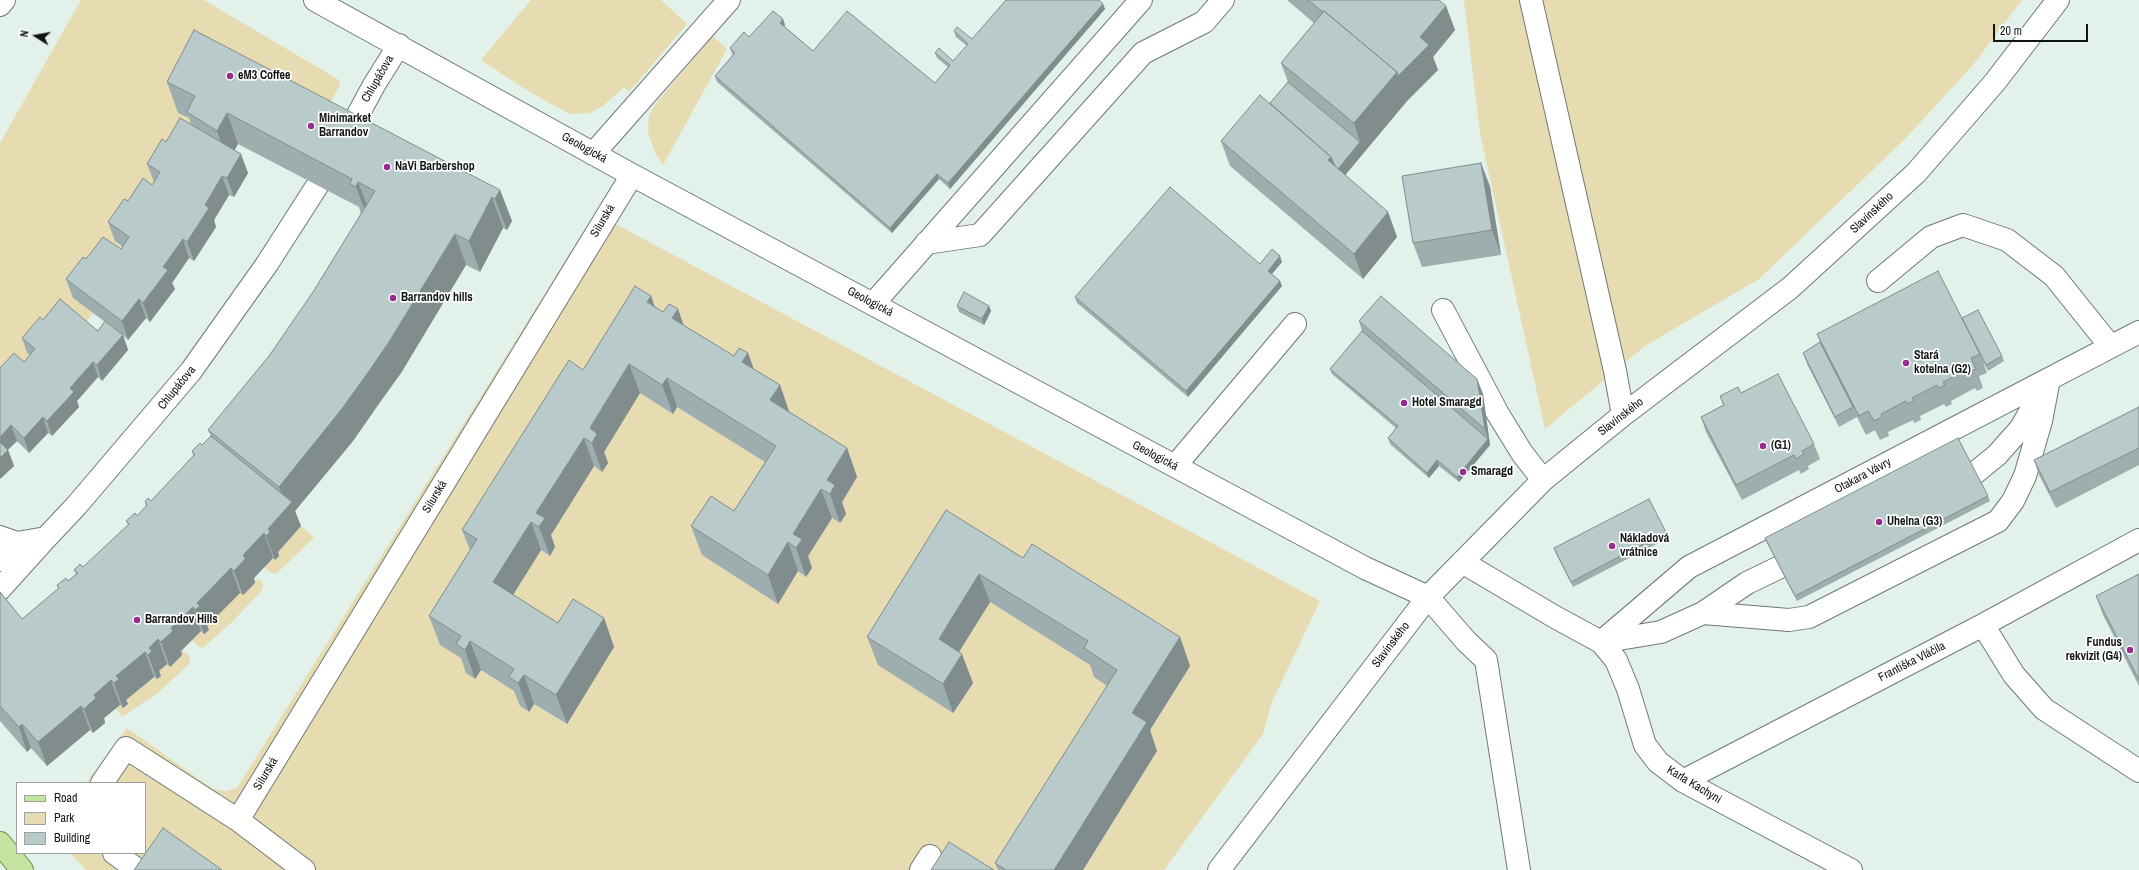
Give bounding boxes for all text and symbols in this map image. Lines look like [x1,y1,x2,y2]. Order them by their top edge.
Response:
north arrow [16,16,56,56]
scale bar [1995,16,2090,42]
text: 20 m [2000,23,2022,39]
text: N [17,29,32,38]
street label: Chlupáčova [359,53,397,105]
place label: eM3 Coffee [238,69,290,83]
marker: eM3 Coffee [225,71,235,81]
place label: Minimarket Barrandov [319,112,371,140]
marker: Minimarket Barrandov [306,121,316,131]
street label: Geologická [559,130,609,166]
place label: NaVi Barbershop [395,160,475,174]
marker: NaVi Barbershop [382,162,392,172]
street label: Slavínského [1847,189,1897,237]
street label: Silurská [588,202,618,240]
street label: Geologická [845,284,895,320]
place label: Barrandov hills [401,291,473,305]
marker: Barrandov hills [388,293,398,303]
place label: Stará kotelna (G2) [1914,349,1971,377]
marker: Stará kotelna (G2) [1901,358,1911,368]
street label: Chlupáčova [155,363,199,413]
street label: Slavínského [1595,395,1647,439]
place label: Hotel Smaragd [1412,396,1481,410]
marker: Hotel Smaragd [1399,398,1409,408]
street label: Geologická [1130,438,1180,474]
place label: (G1) [1771,439,1791,453]
marker: (G1) [1758,441,1768,451]
street label: Otakara Vávry [1832,455,1894,497]
place label: Smaragd [1471,465,1513,479]
marker: Smaragd [1458,467,1468,477]
street label: Silurská [420,478,450,516]
place label: Uhelna (G3) [1887,515,1942,529]
marker: Uhelna (G3) [1874,517,1884,527]
place label: Nákladová vrátnice [1620,532,1669,560]
marker: Nákladová vrátnice [1607,541,1617,551]
place label: Barrandov Hills [145,613,218,627]
marker: Barrandov Hills [132,615,142,625]
street label: Slavínského [1369,619,1413,671]
place label: Fundus rekvizit (G4) [2066,636,2122,664]
street label: Františka Vláčila [1876,639,1948,685]
marker: Fundus rekvizit (G4) [2125,645,2135,655]
street label: Silurská [251,755,281,793]
street label: Karla Kachyni [1664,763,1724,807]
legend [16,782,146,854]
text: Road [54,790,78,806]
text: Park [54,810,74,826]
text: Building [54,830,90,846]

